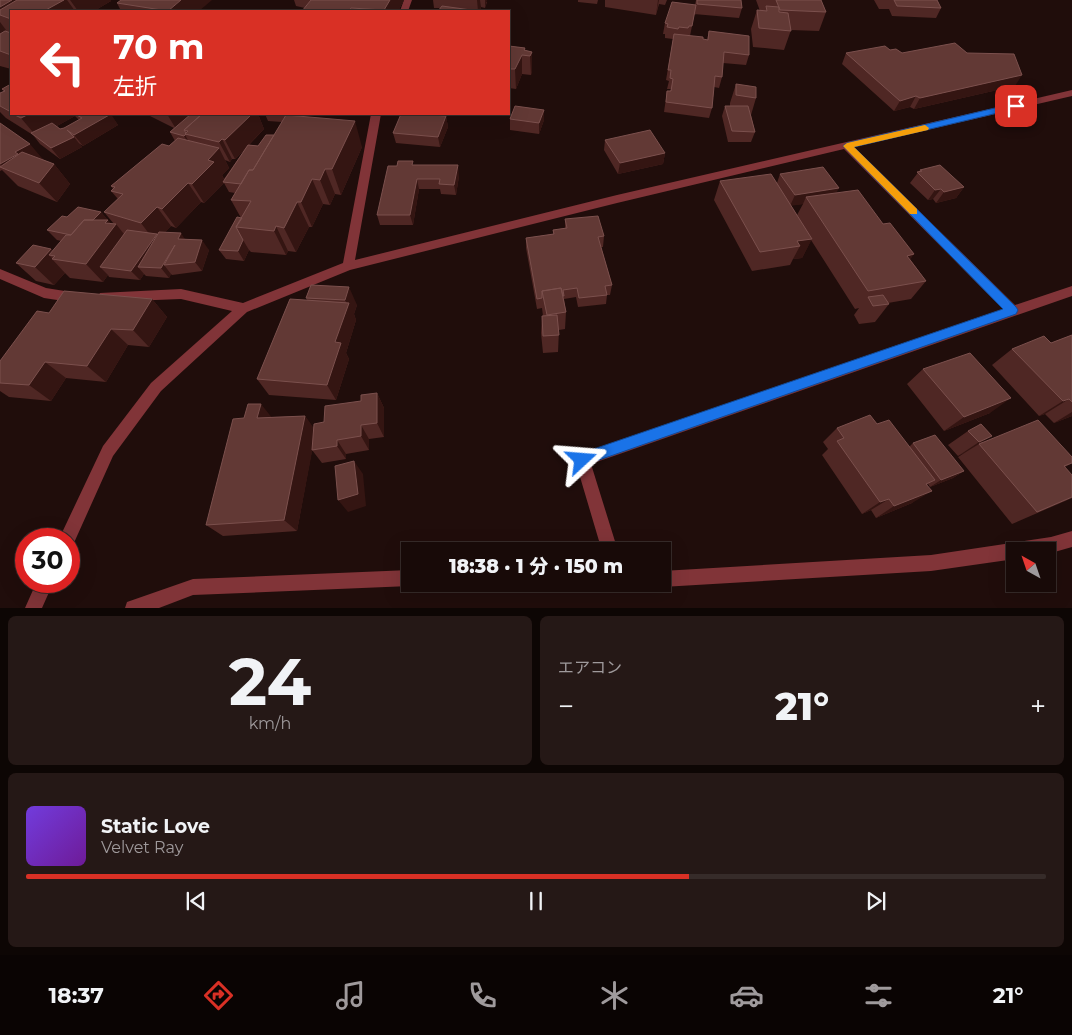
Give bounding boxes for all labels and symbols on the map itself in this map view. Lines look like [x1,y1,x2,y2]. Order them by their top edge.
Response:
pin [995,85,1037,127]
position arrow [555,433,607,485]
speed limit sign: 30 [15,528,80,593]
north arrow [1006,542,1056,592]

